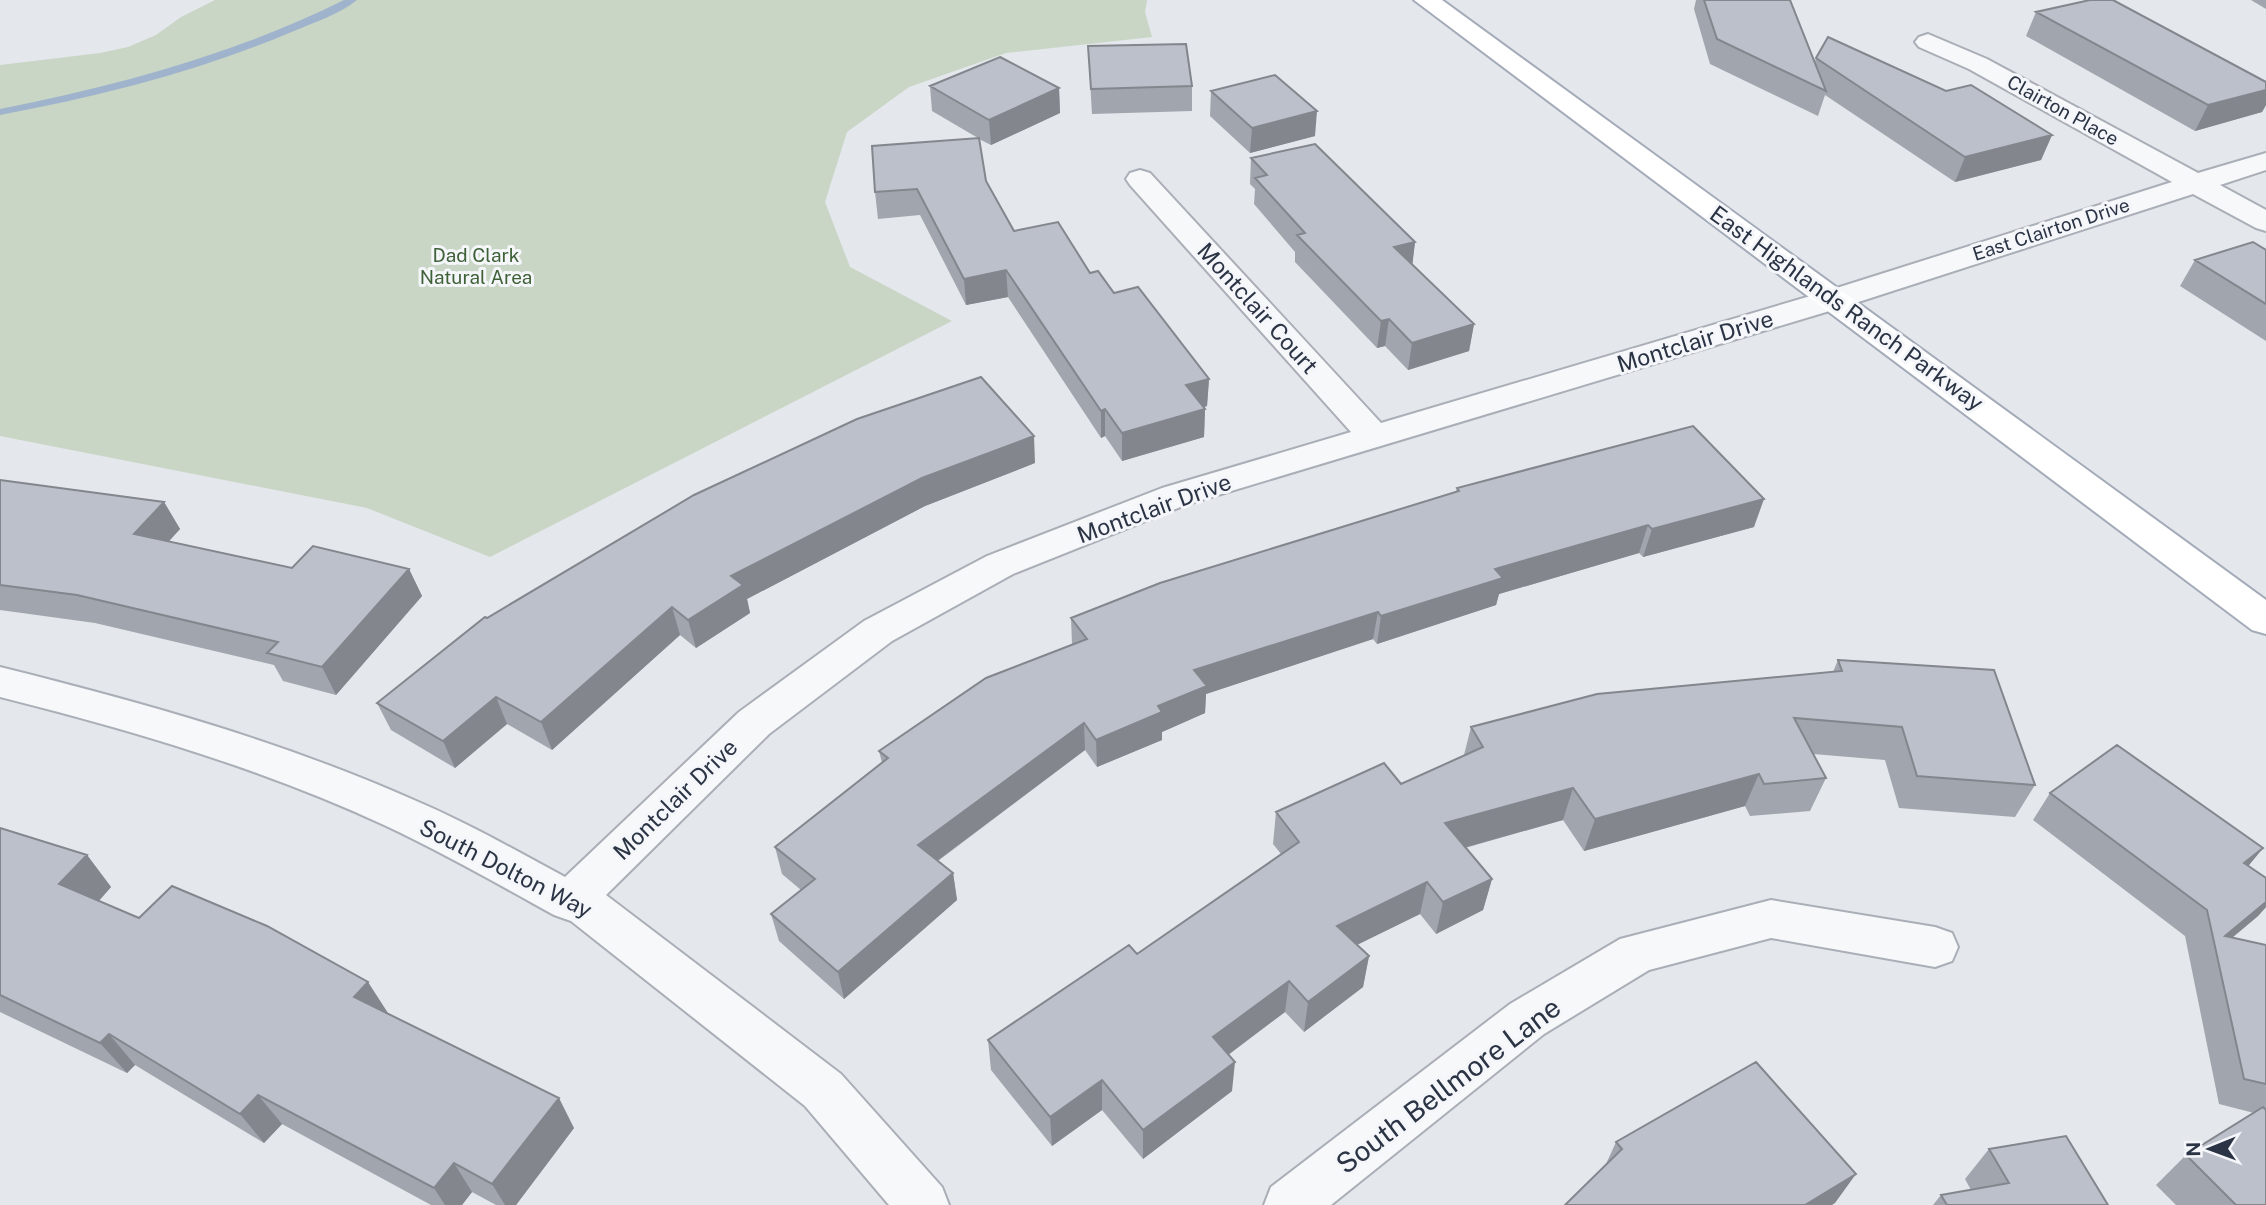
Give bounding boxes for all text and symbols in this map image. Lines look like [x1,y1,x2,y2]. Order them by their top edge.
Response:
street label: Clairton Place [2003,70,2123,150]
street label: East Clairton Drive [1970,193,2132,265]
street label: East Highlands Ranch Parkway [1705,200,1989,416]
street label: Montclair Court [1192,237,1324,379]
park label: Dad Clark Natural Area [420,244,532,288]
street label: Montclair Drive [1614,304,1776,378]
street label: Montclair Drive [1073,468,1235,548]
street label: Montclair Drive [607,733,743,865]
street label: South Dolton Way [415,813,597,923]
street label: South Bellmore Lane [1329,990,1567,1180]
north arrow [2175,1114,2245,1184]
text: N [2182,1142,2204,1157]

